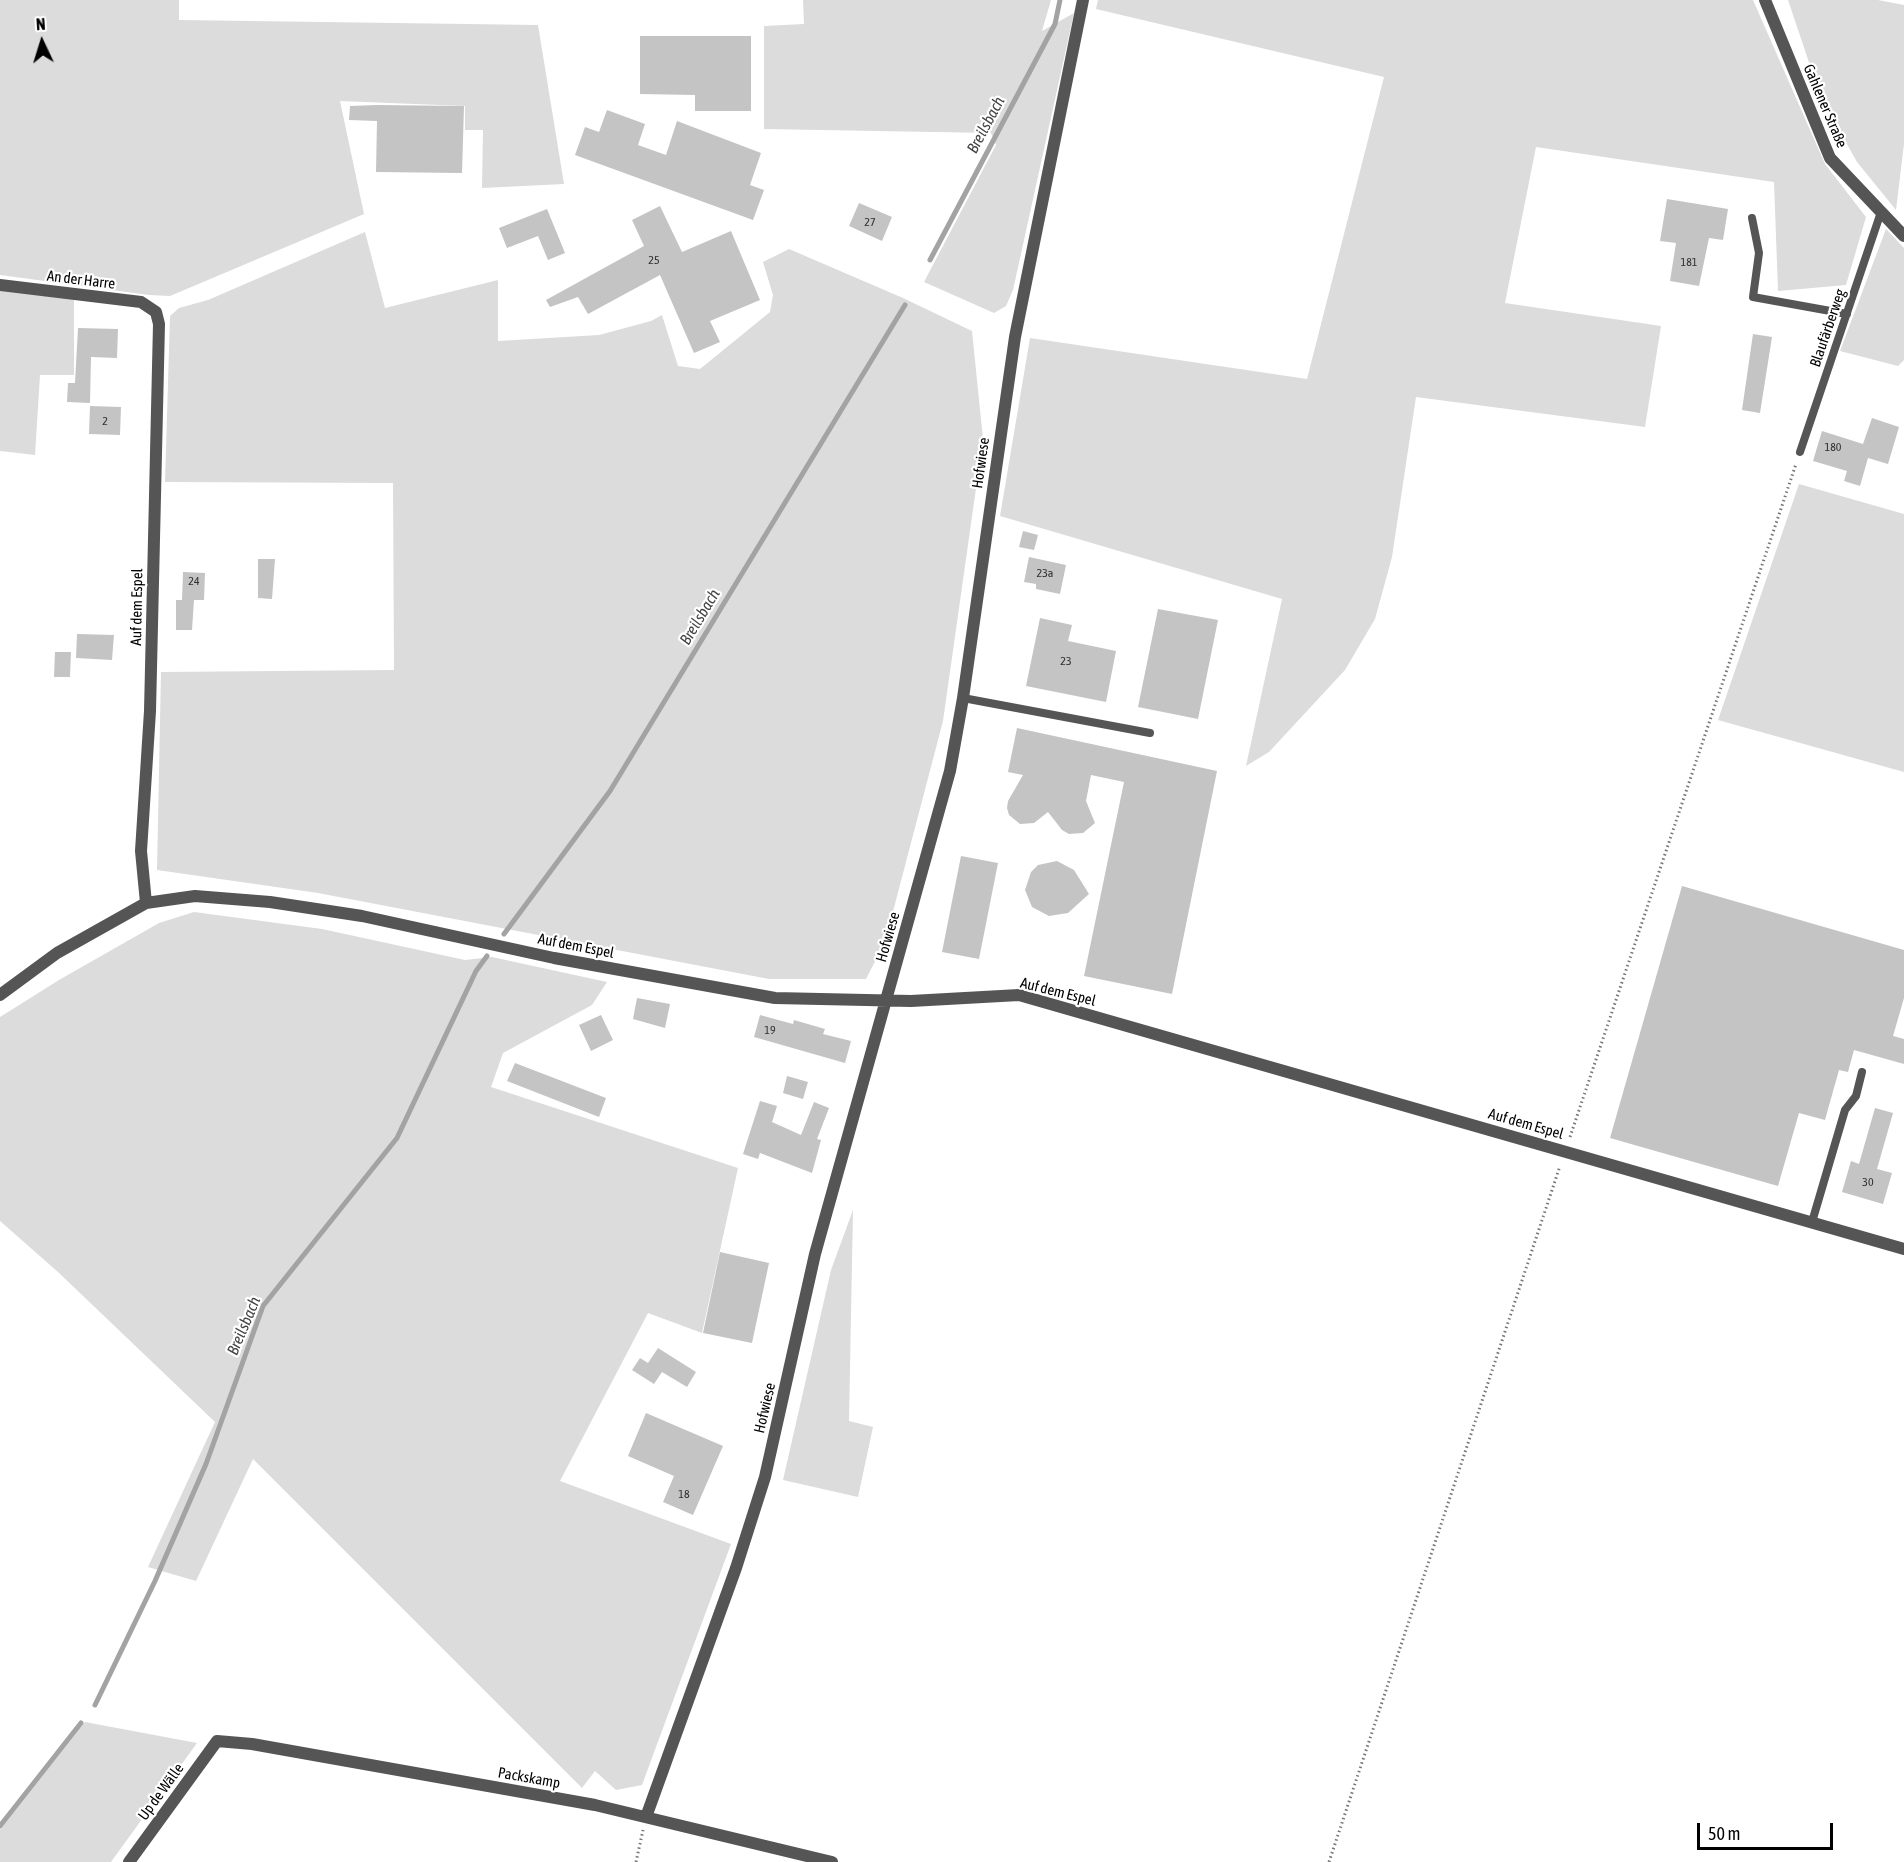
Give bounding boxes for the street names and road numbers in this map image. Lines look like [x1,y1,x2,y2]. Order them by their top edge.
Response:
street label: Gahlener Straße [1799,62,1851,150]
street label: An der Harre [46,267,116,293]
street label: Blaufärberweg [1806,287,1850,369]
street label: Hofwiese [969,436,993,490]
street label: Auf dem Espel [127,568,147,646]
street label: Hofwiese [872,910,904,964]
street label: Auf dem Espel [536,930,616,962]
street label: Auf dem Espel [1018,974,1098,1010]
street label: Auf dem Espel [1486,1105,1566,1143]
street label: Hofwiese [750,1381,780,1435]
street label: Up de Wälle [134,1760,188,1824]
street label: Packskamp [496,1764,562,1792]

